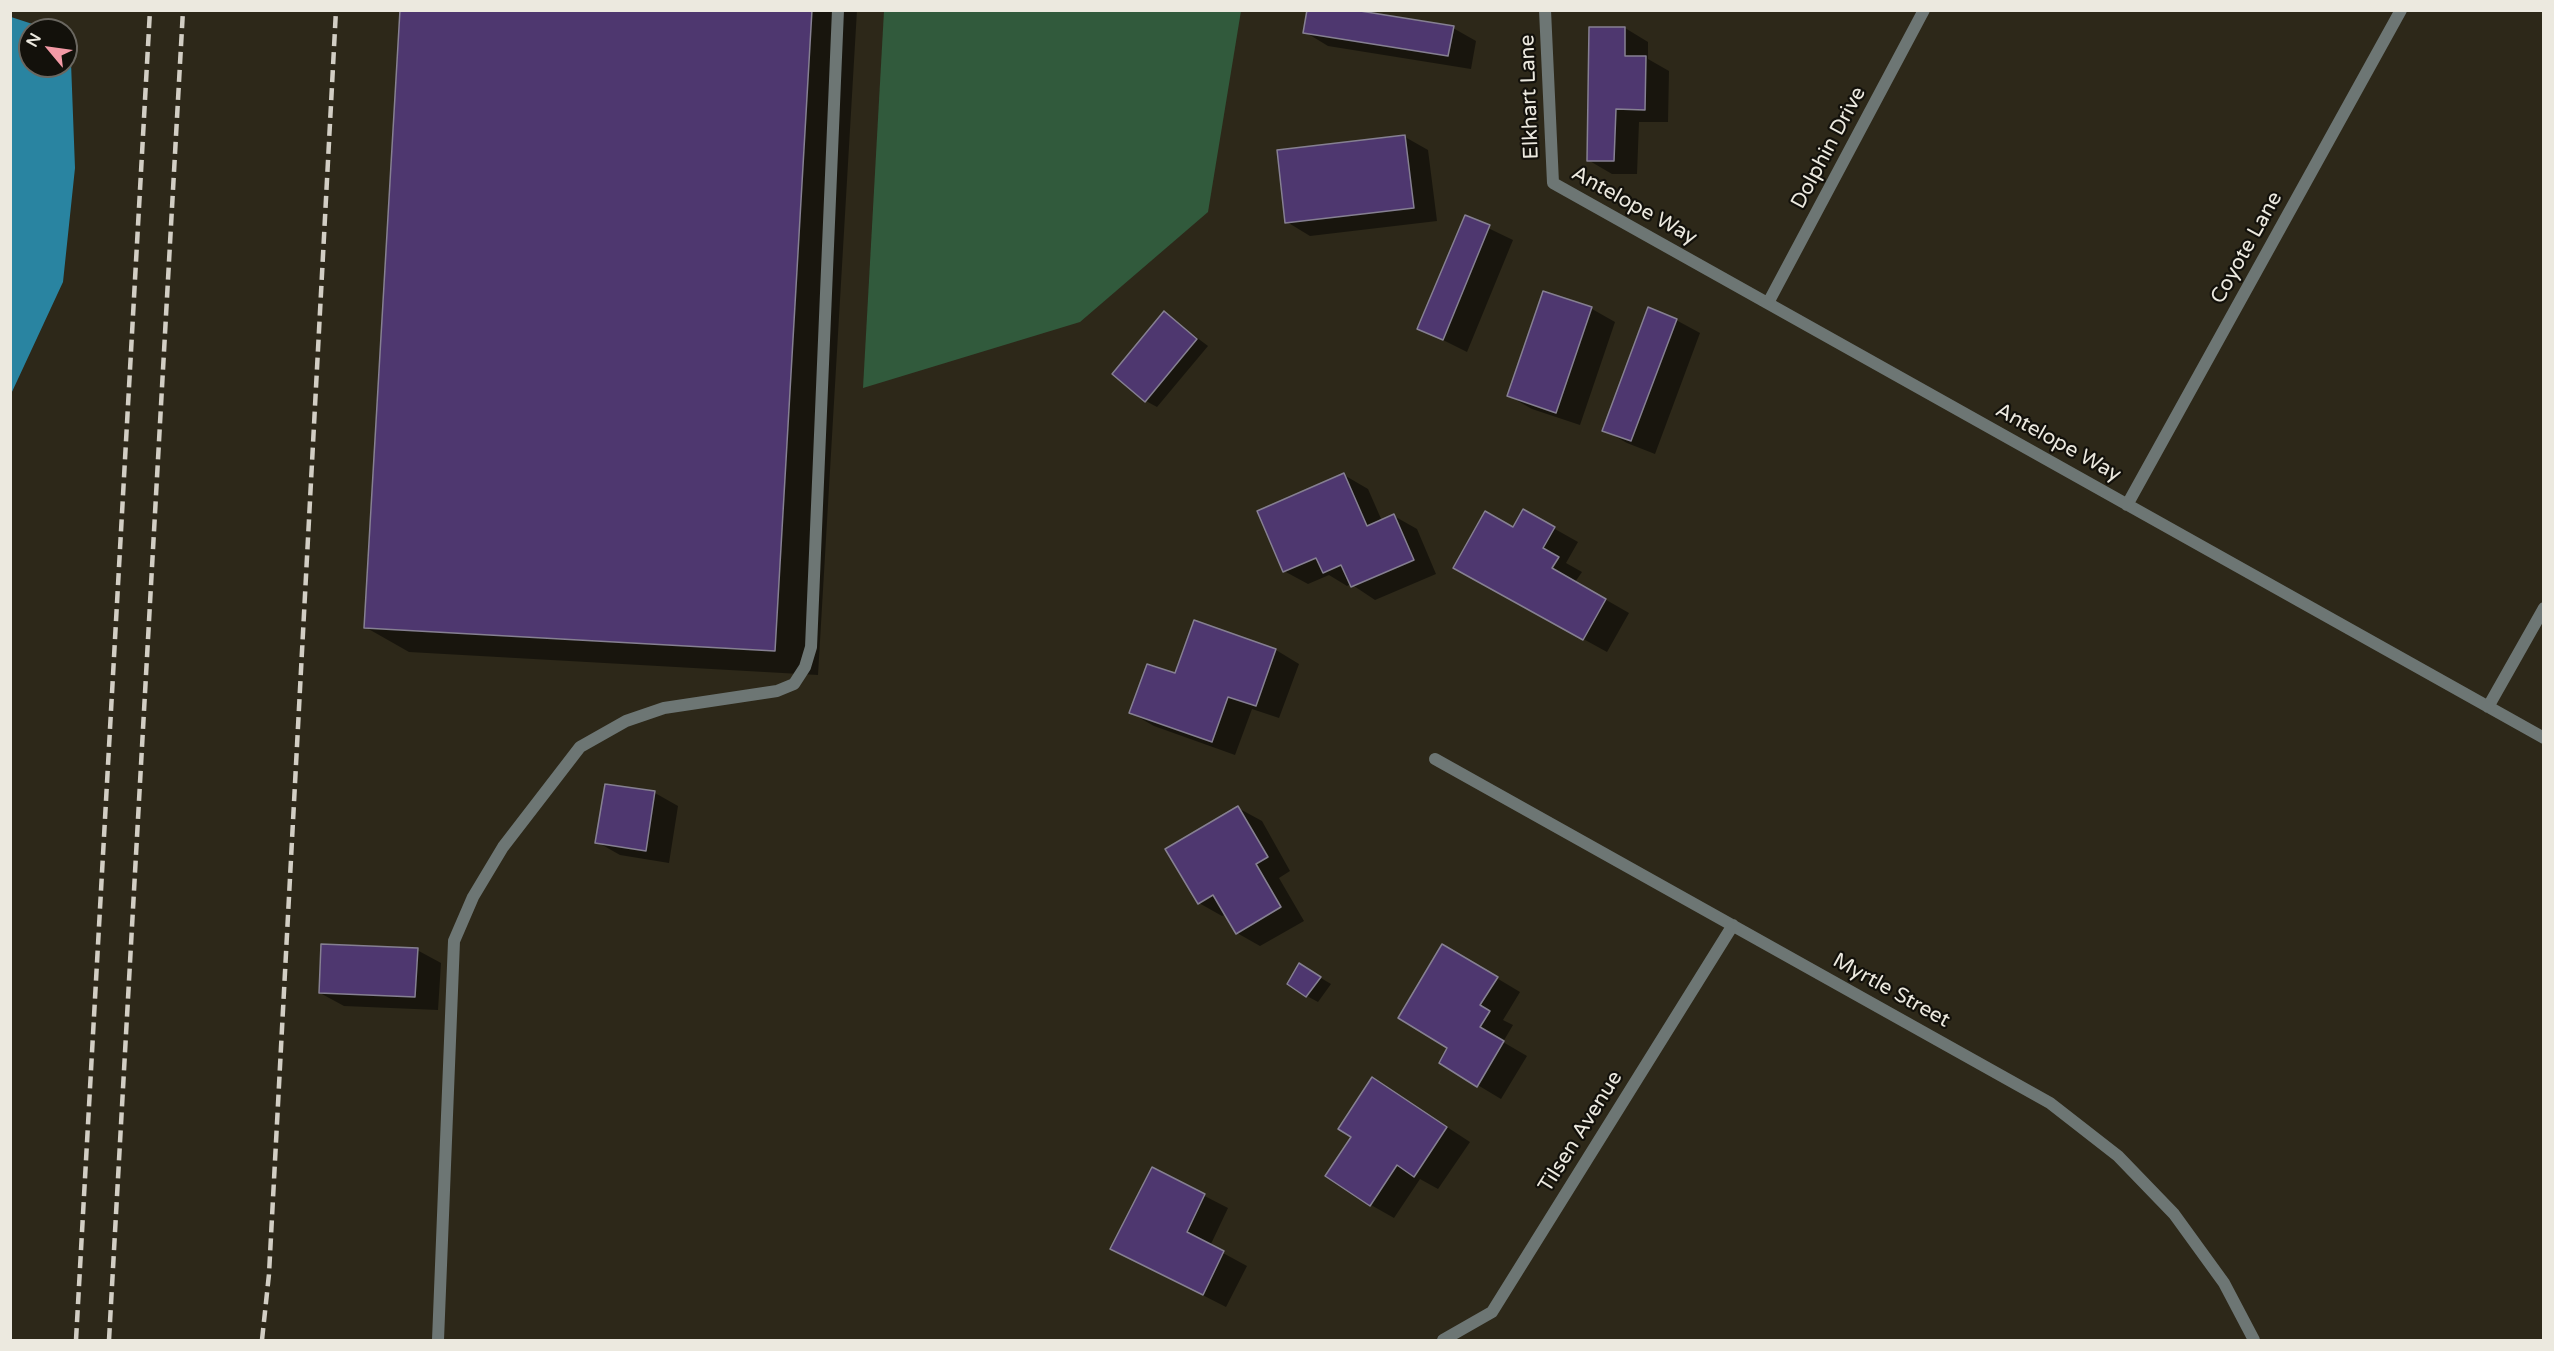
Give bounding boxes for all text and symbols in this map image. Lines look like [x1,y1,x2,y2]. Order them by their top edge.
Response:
north arrow [18,18,78,78]
text: N [22,30,46,51]
street label: Elkhart Lane [1515,34,1545,160]
street label: Dolphin Drive [1786,83,1872,213]
street label: Antelope Way [1567,161,1701,251]
street label: Coyote Lane [2206,187,2288,309]
street label: Antelope Way [1991,398,2125,488]
street label: Myrtle Street [1828,948,1954,1034]
street label: Tilsen Avenue [1534,1067,1628,1197]

